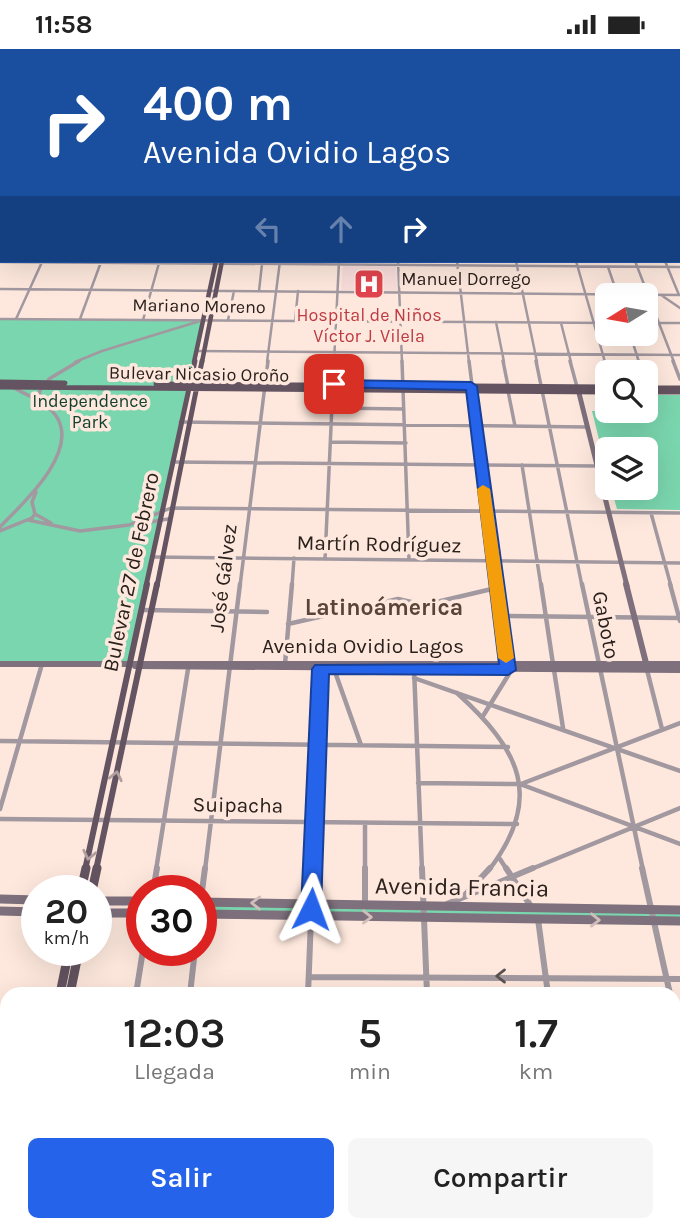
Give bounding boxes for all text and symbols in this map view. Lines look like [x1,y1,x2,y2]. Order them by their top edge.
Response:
text: 11:58 [35,9,93,40]
text: 400 m [143,75,293,132]
icon: right [28,77,119,168]
text: Avenida Ovidio Lagos [143,134,451,171]
icon: left [249,210,287,248]
icon: ahead [322,210,360,248]
icon: right [395,210,433,248]
hospital icon: Hospital de Niños Víctor J. Vilela [352,267,386,301]
street label: Manuel Dorrego [401,268,531,290]
north arrow [595,283,658,347]
map controls [595,283,658,500]
street label: Mariano Moreno [132,294,266,318]
place label: Hospital de Niños Víctor J. Vilela [296,304,442,347]
pin [304,354,364,414]
button: search [595,360,658,423]
street label: Bulevar Nicasio Oroño [109,361,289,387]
icon: arrive [315,365,353,403]
park label: Independence Park [32,390,148,433]
button: layers [595,437,658,500]
street label: Bulevar 27 de Febrero [98,470,164,674]
street label: José Gálvez [204,522,242,634]
street label: Martín Rodríguez [296,531,462,557]
street label: Gaboto [588,589,624,661]
district label: Latinoámerica [305,594,463,621]
street label: Avenida Ovidio Lagos [262,634,464,658]
one-way arrow [108,770,123,782]
street label: Suipacha [193,792,283,818]
one-way arrow [82,849,97,861]
street label: Avenida Francia [375,871,549,903]
position arrow [274,872,348,946]
speed limit sign: 30 [126,875,217,966]
text: 20 [45,891,88,932]
one-way arrow [251,895,261,911]
one-way arrow [363,909,373,925]
one-way arrow [590,912,601,928]
text: km/h [44,927,89,949]
one-way arrow [495,968,506,984]
text: 12:03 [123,1008,226,1058]
text: 5 [358,1008,382,1058]
text: 1.7 [514,1008,558,1058]
text: Llegada [134,1058,215,1085]
text: min [349,1058,391,1085]
text: km [519,1058,553,1085]
button: Salir [28,1138,334,1218]
button: Compartir [348,1138,653,1218]

